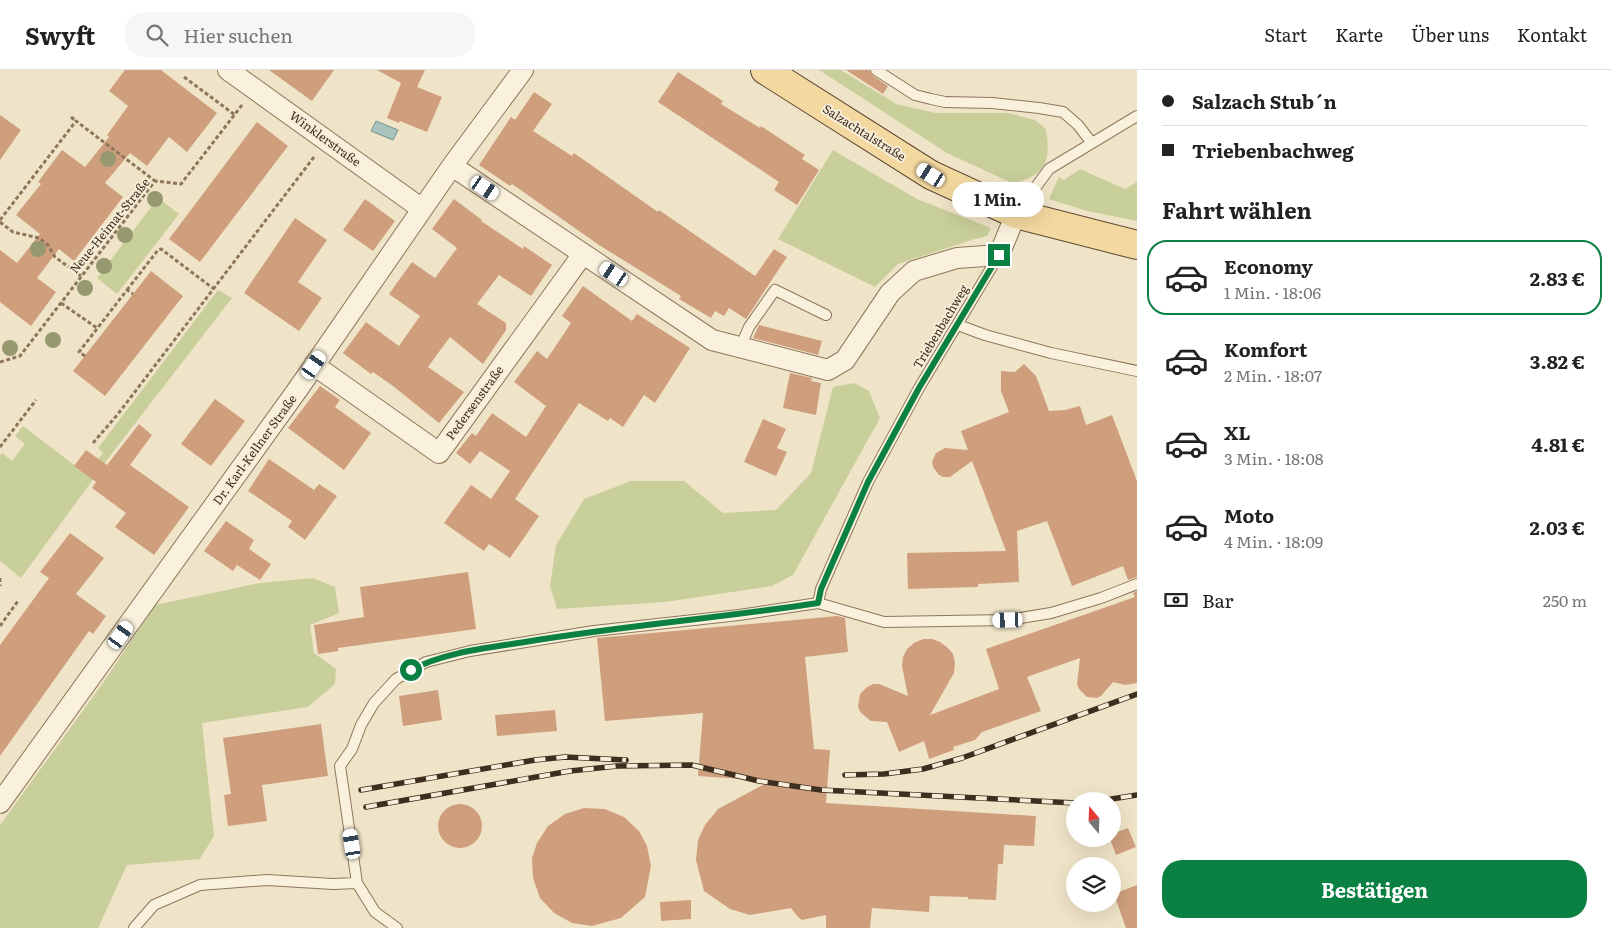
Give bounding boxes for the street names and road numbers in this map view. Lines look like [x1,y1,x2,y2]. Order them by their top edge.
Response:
street label: Salzachtalstraße [820,99,910,165]
street label: Winklerstraße [286,106,365,170]
street label: Neue-Heimat-Straße [65,174,153,277]
street label: Triebenbachweg [908,281,973,372]
street label: Pedersenstraße [441,361,507,443]
street label: Dr. Karl-Kellner Straße [208,390,300,508]

